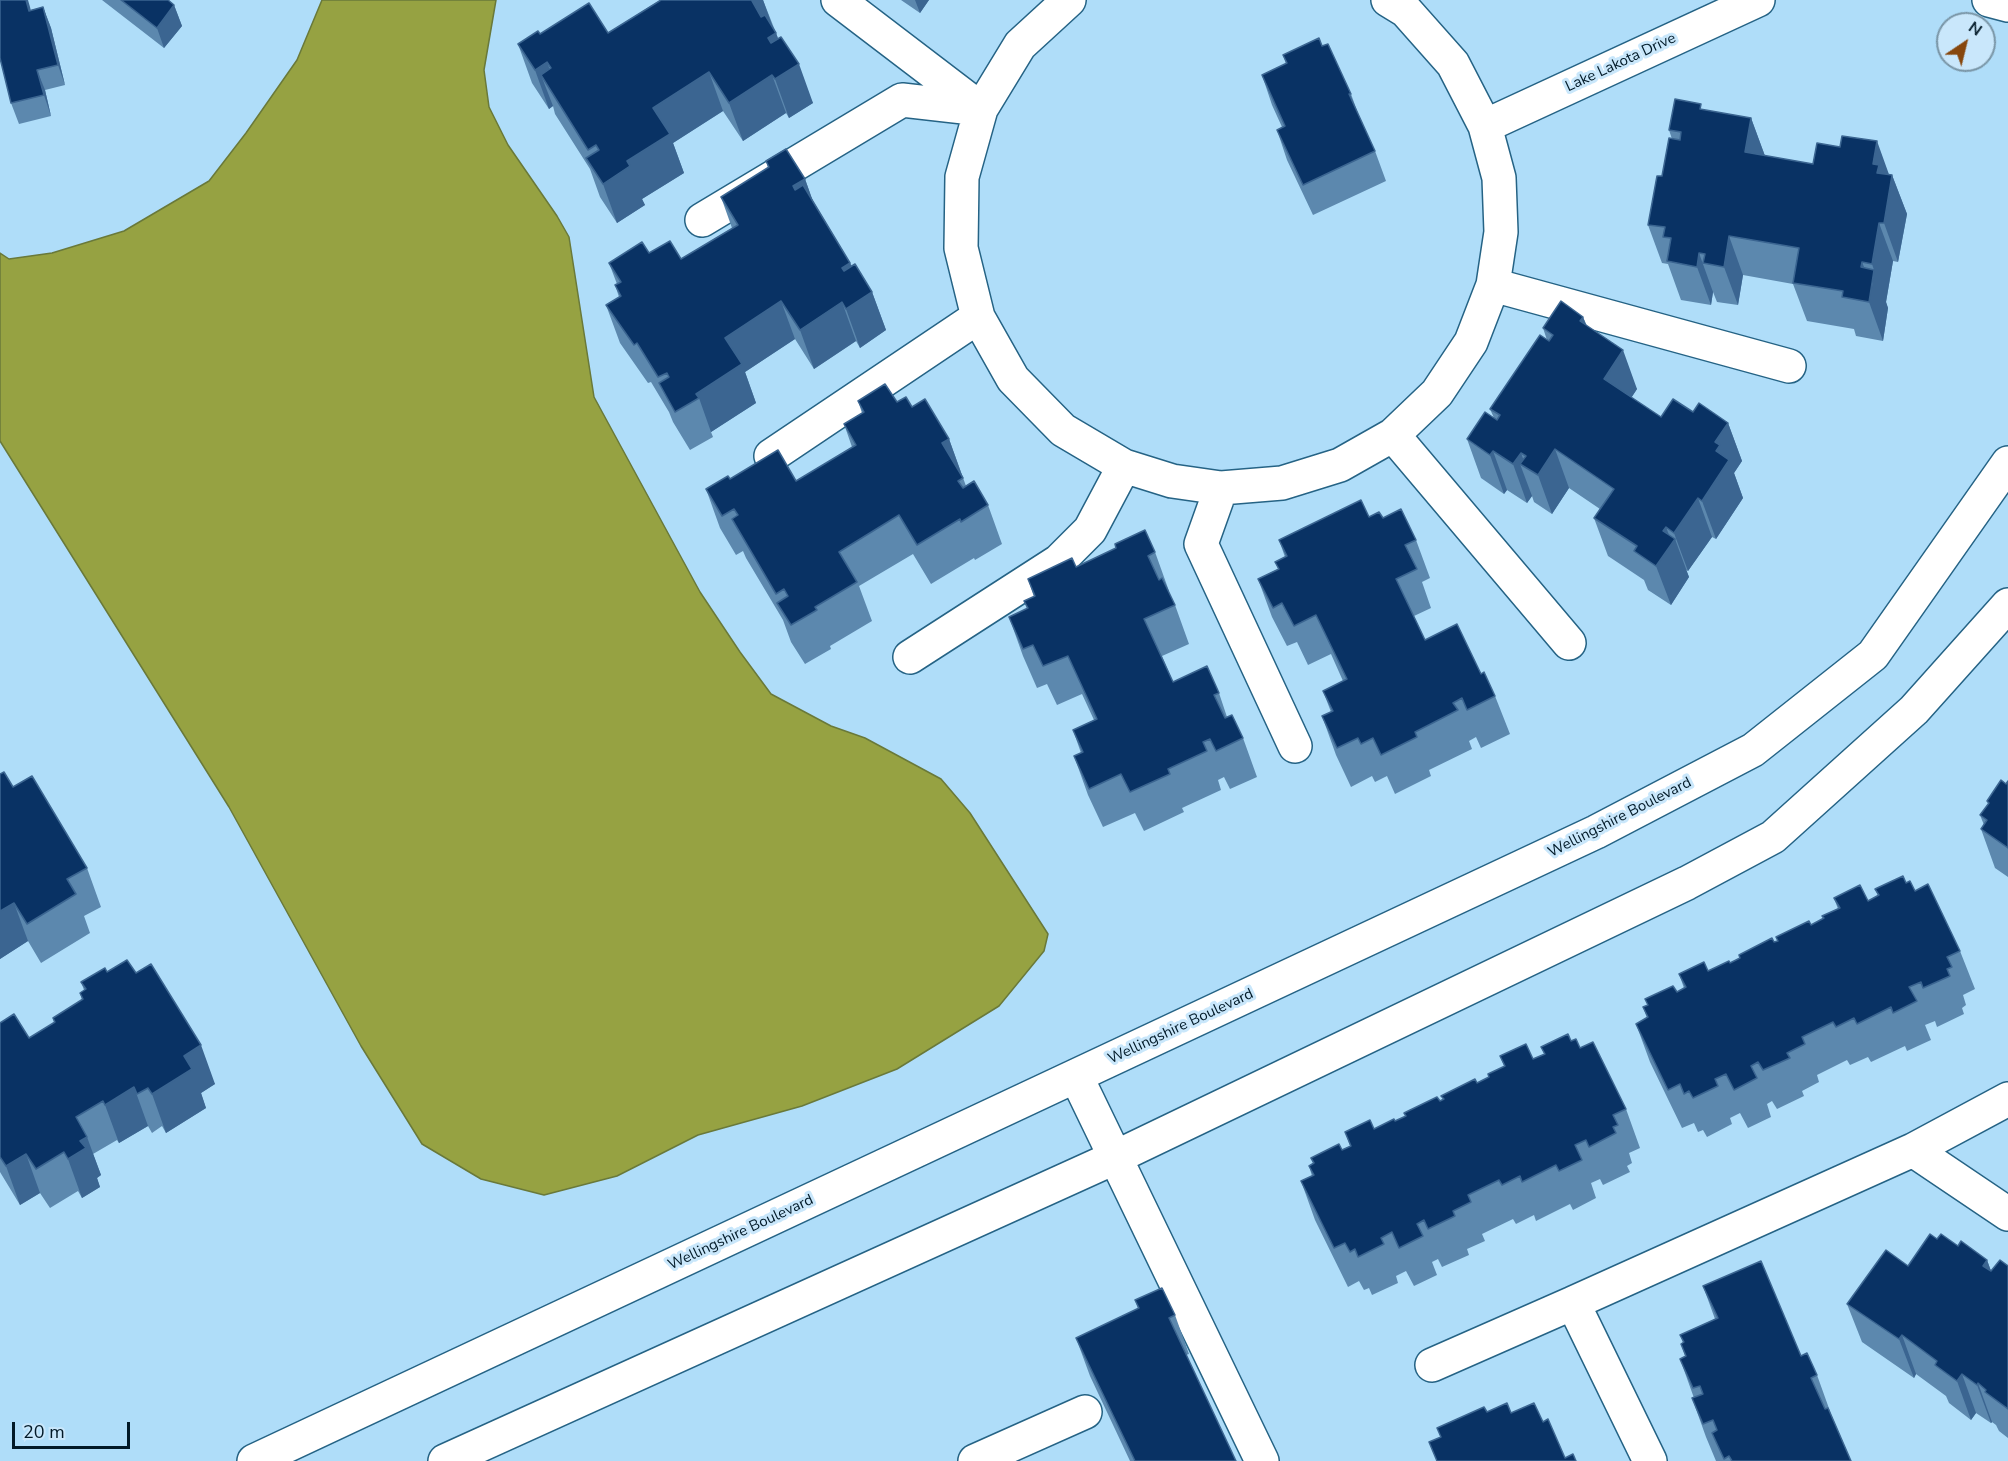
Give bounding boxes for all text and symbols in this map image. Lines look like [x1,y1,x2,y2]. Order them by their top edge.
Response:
north arrow [1936,12,1996,72]
text: N [1964,16,1986,41]
street label: Lake Lakota Drive [1563,30,1679,96]
street label: Wellingshire Boulevard [1545,774,1695,862]
street label: Wellingshire Boulevard [1105,985,1257,1069]
street label: Wellingshire Boulevard [665,1191,817,1275]
scale bar [15,1410,134,1448]
text: 20 m [23,1420,65,1444]

